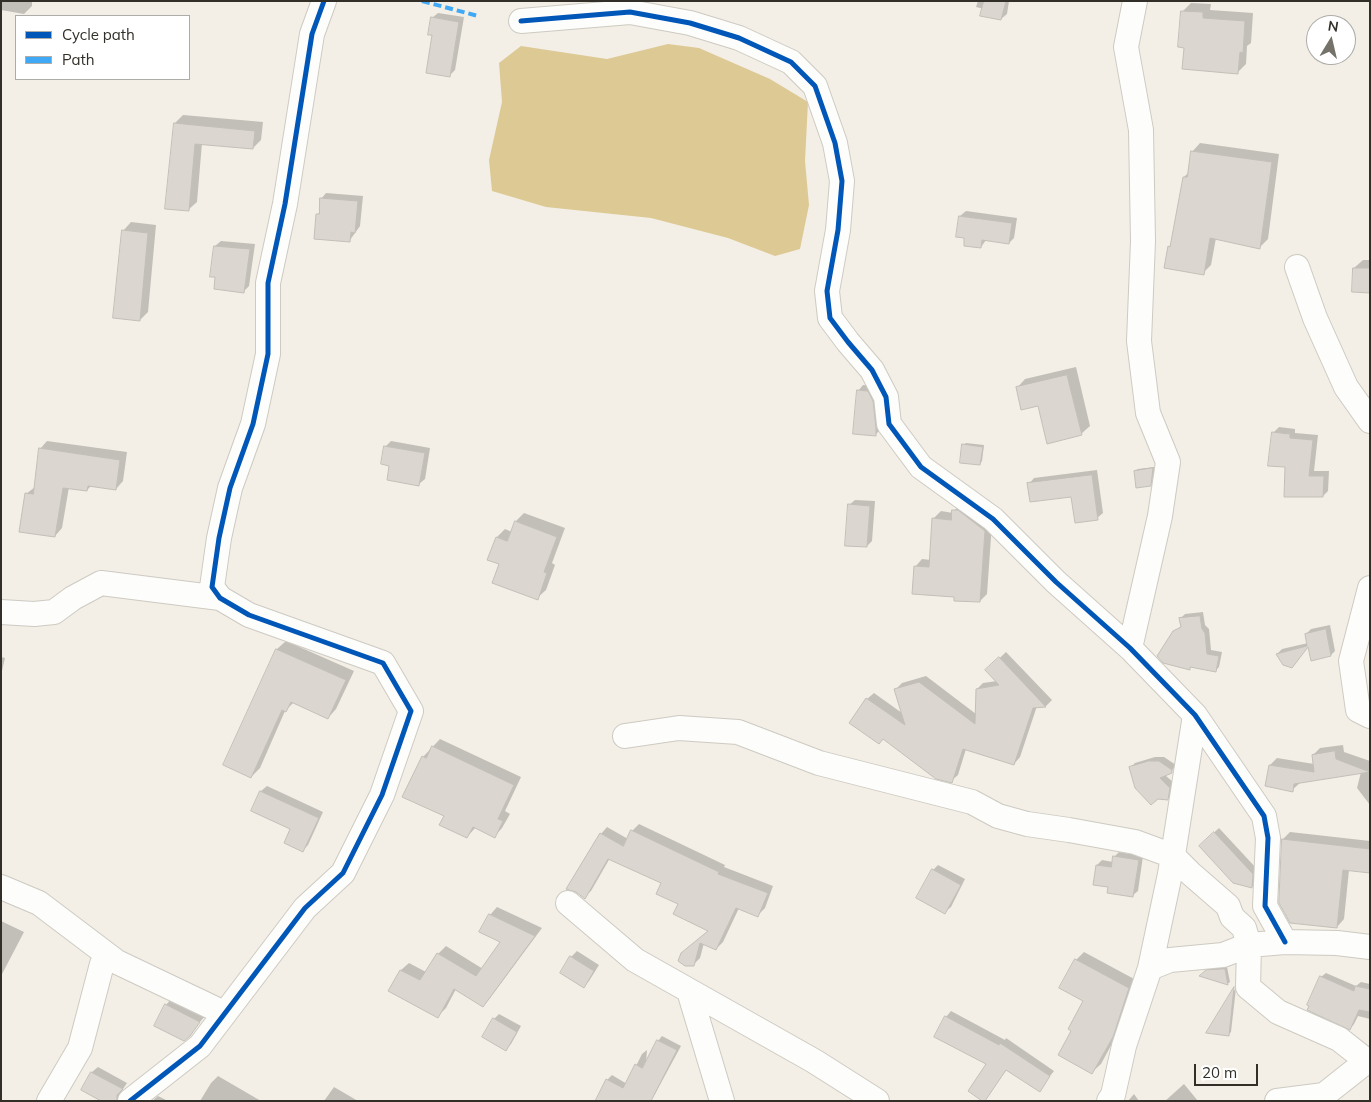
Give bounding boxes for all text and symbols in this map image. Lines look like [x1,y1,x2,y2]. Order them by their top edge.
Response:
legend [15,15,190,80]
north arrow [1306,15,1356,65]
text: N [1327,16,1340,36]
text: Cycle path [62,25,135,44]
text: Path [62,50,94,69]
scale bar [1196,1054,1260,1086]
text: 20 m [1202,1063,1237,1082]

